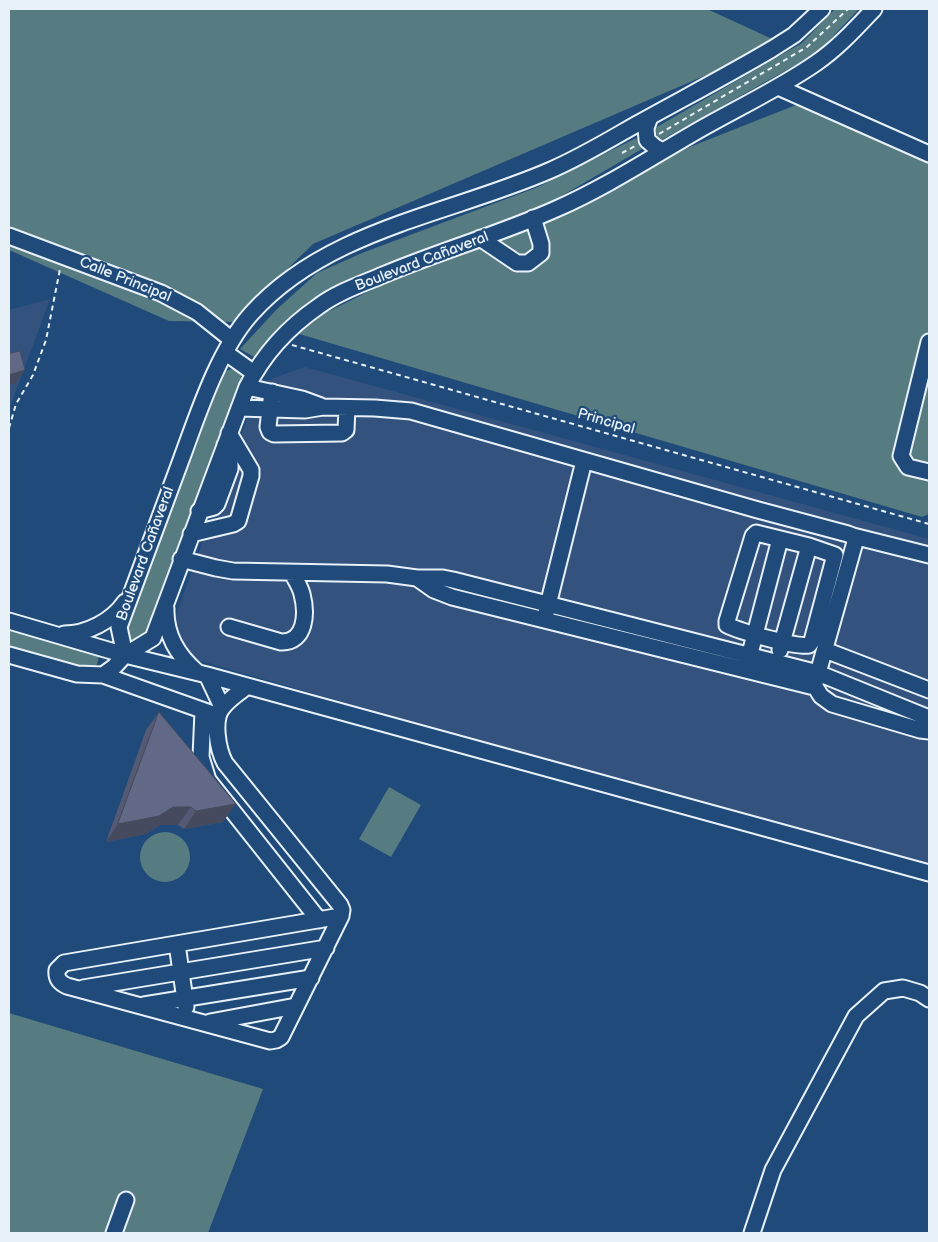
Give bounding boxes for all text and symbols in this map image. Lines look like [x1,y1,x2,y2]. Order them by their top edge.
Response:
street label: Boulevard Cañaveral [353,228,491,296]
street label: Calle Principal [76,253,174,307]
street label: Principal [575,405,637,439]
street label: Boulevard Cañaveral [113,485,179,623]

